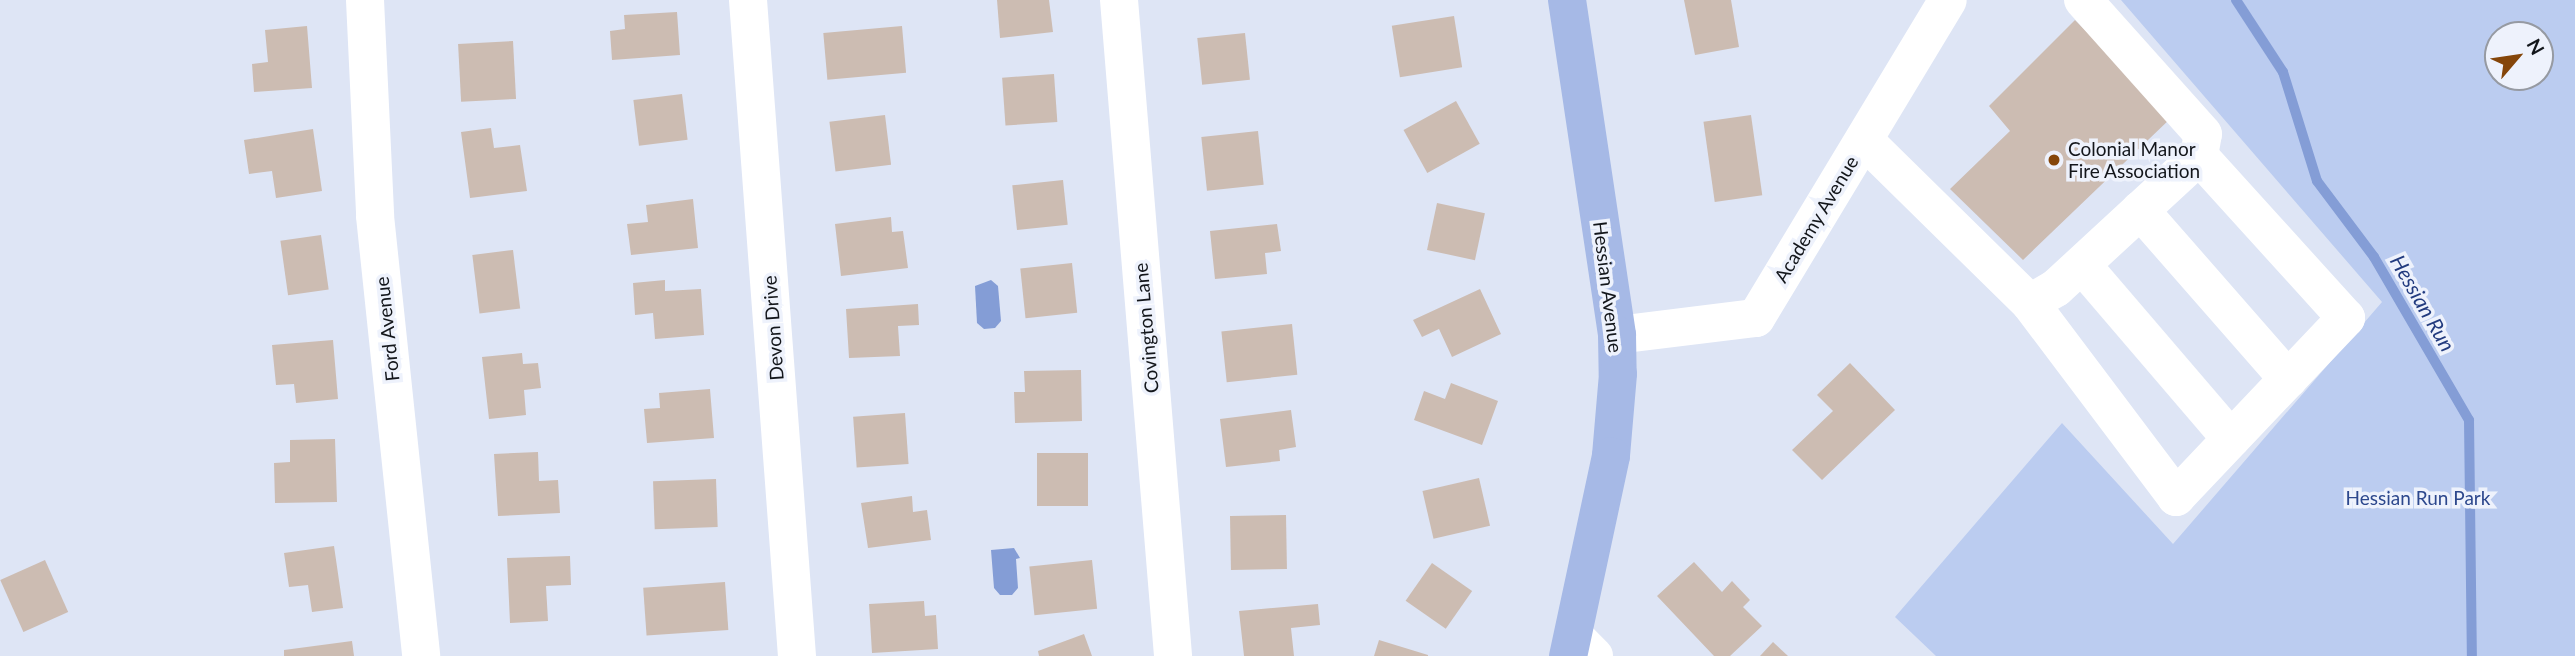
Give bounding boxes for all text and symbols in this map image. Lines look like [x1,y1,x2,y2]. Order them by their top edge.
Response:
north arrow [2484,21,2554,91]
text: N [2522,35,2550,59]
place label: Colonial Manor Fire Association [2068,138,2201,182]
street label: Academy Avenue [1769,151,1863,287]
marker: Colonial Manor Fire Association [2046,152,2062,168]
street label: Hessian Avenue [1589,220,1627,354]
water label: Hessian Run [2385,250,2461,356]
street label: Covington Lane [1129,262,1163,394]
street label: Ford Avenue [370,275,404,383]
street label: Devon Drive [758,275,788,381]
park label: Hessian Run Park [2346,487,2490,509]

